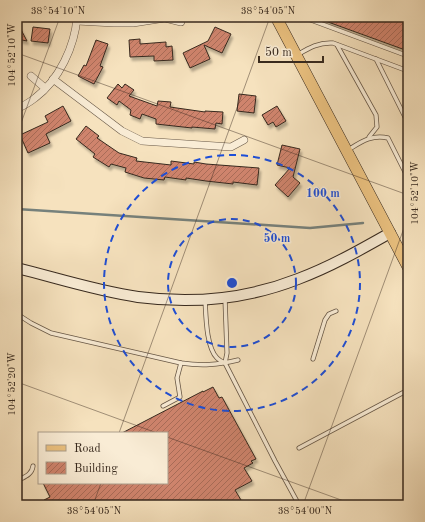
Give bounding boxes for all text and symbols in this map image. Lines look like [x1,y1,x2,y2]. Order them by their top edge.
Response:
text: 38°54'10"N [31,6,86,16]
text: 38°54'05"N [241,6,296,16]
text: 104°52'10"W [7,23,17,87]
scale bar [259,38,323,64]
text: 50 m [265,46,292,59]
text: 104°52'10"W [410,161,420,225]
text: 100 m [306,188,340,200]
text: 50 m [264,232,291,245]
centre of rings [225,276,239,290]
text: 104°52'20"W [7,352,17,416]
legend [38,432,168,484]
text: Road [74,443,101,455]
text: Building [74,463,118,475]
text: 38°54'05"N [67,506,122,516]
text: 38°54'00"N [278,506,333,516]

